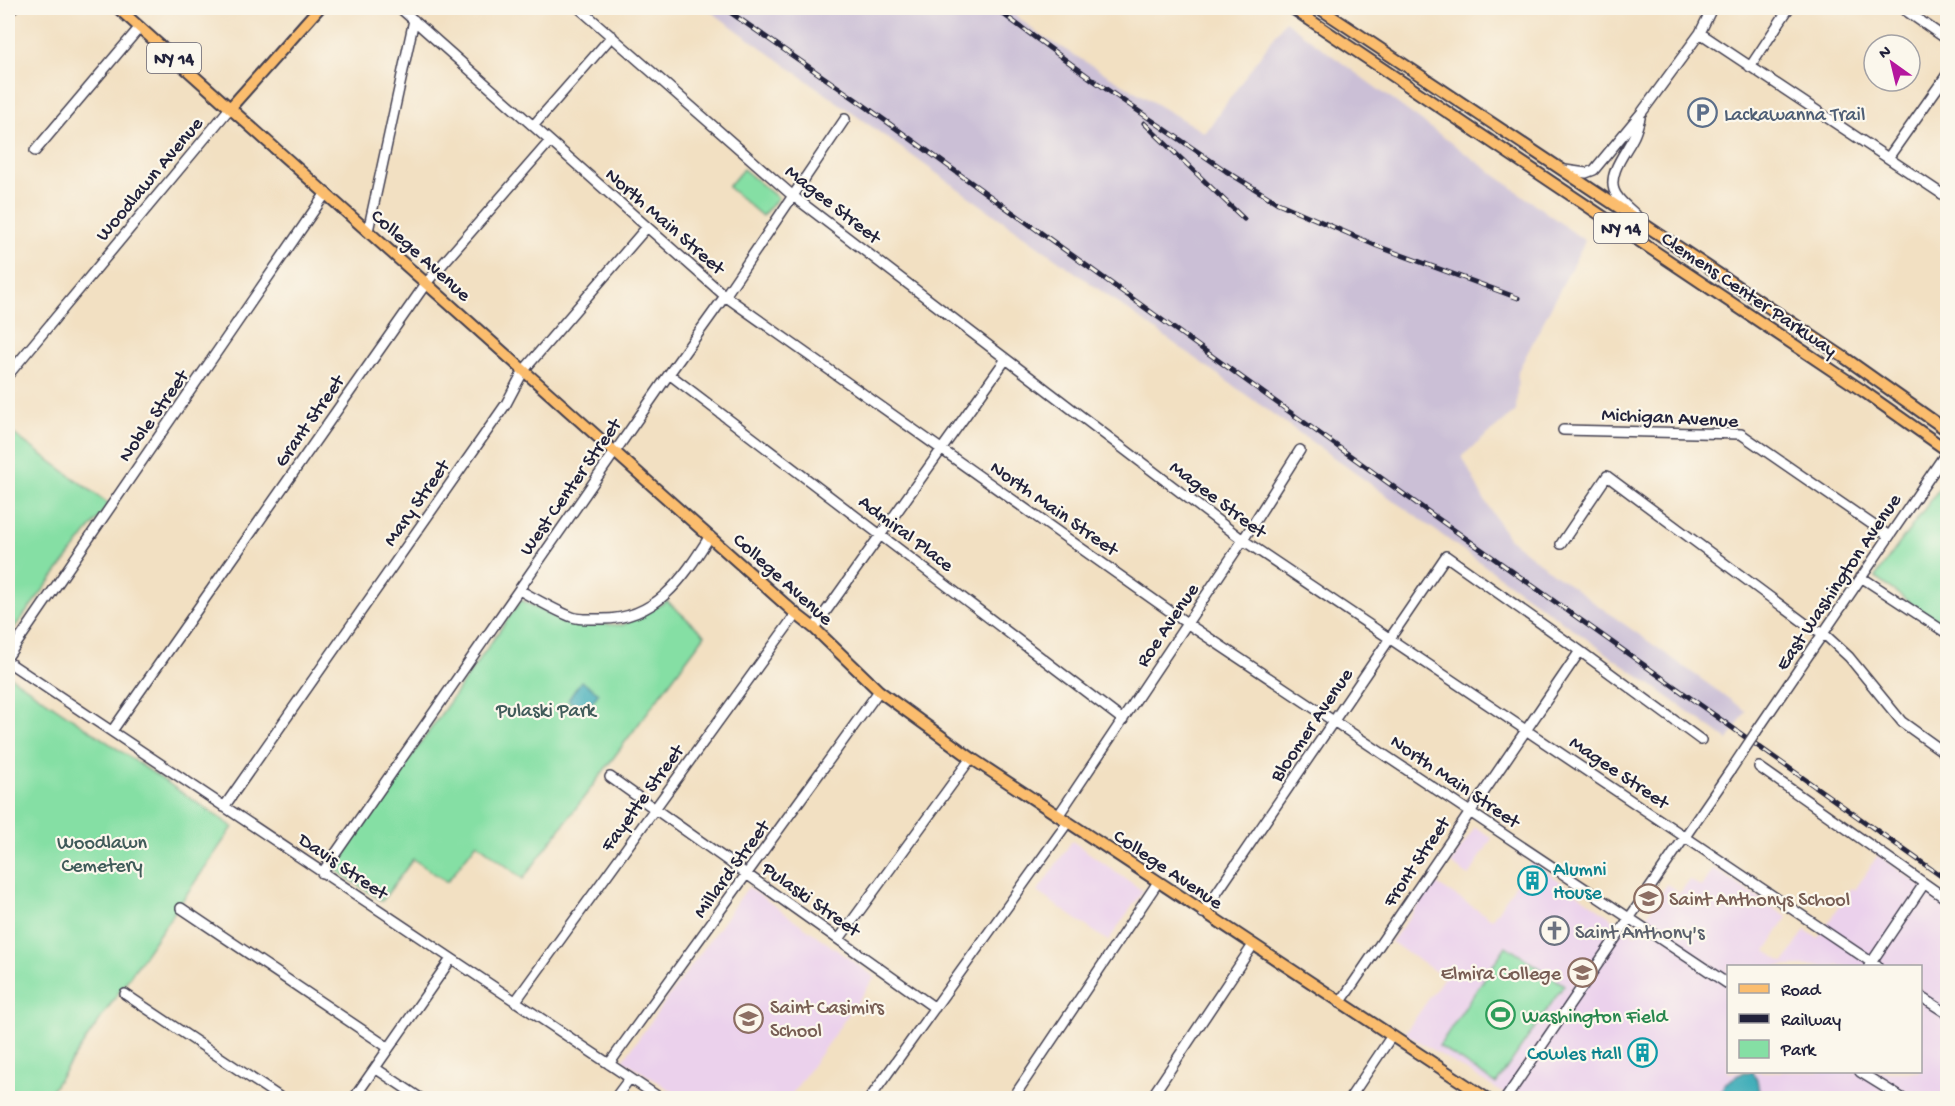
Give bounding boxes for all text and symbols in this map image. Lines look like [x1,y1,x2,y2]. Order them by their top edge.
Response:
north arrow [1862,33,1922,93]
text: N [1876,42,1896,64]
road number: NY 14 [147,43,201,73]
parking icon: Lackawanna Trail [1687,97,1719,129]
place label: Lackawanna Trail [1724,105,1865,128]
street label: Woodlawn Avenue [92,113,210,247]
street label: Magee Street [779,161,886,251]
street label: North Main Street [599,164,730,282]
street label: College Avenue [365,206,475,308]
road number: NY 14 [1594,213,1648,243]
street label: Clemens Center Parkway [1656,228,1841,363]
street label: Noble Street [115,365,196,467]
street label: Grant Street [271,370,352,472]
street label: Michigan Avenue [1601,404,1739,435]
street label: West Center Street [516,414,629,561]
street label: Mary Street [380,455,457,552]
street label: North Main Street [985,457,1123,564]
street label: Magee Street [1164,457,1271,546]
street label: East Washington Avenue [1772,490,1908,676]
street label: Admiral Place [853,492,957,578]
street label: College Avenue [727,530,837,632]
street label: Roe Avenue [1133,579,1206,672]
street label: Bloomer Avenue [1266,664,1360,788]
park label: Pulaski Park [495,701,598,724]
street label: North Main Street [1385,731,1525,836]
street label: Magee Street [1564,732,1674,817]
street label: Fayette Street [597,740,691,858]
street label: Front Street [1379,812,1457,913]
street label: Millard Street [690,815,777,923]
street label: College Avenue [1108,826,1227,916]
street label: Davis Street [291,829,393,907]
park label: Woodlawn Cemetery [57,833,147,879]
street label: Pulaski Street [756,858,865,944]
place label: Alumni House [1553,860,1607,906]
building icon: Alumni House [1516,864,1548,896]
school or university icon: Saint Anthonys School [1632,882,1664,914]
place label: Saint Anthonys School [1669,890,1850,913]
church icon: Saint Anthony's [1538,915,1570,947]
place label: Saint Anthony's [1575,923,1705,946]
school or university icon: Elmira College [1566,956,1598,988]
place label: Elmira College [1441,964,1562,987]
legend [1727,965,1922,1073]
text: Road [1781,981,1822,1002]
place label: Saint Casimirs School [770,998,884,1044]
sports icon: Washington Field [1485,999,1517,1031]
school or university icon: Saint Casimirs School [733,1002,765,1034]
place label: Washington Field [1522,1007,1670,1030]
text: Railway [1781,1011,1841,1032]
building icon: Cowles Hall [1627,1036,1659,1068]
text: Park [1780,1041,1817,1062]
place label: Cowles Hall [1527,1044,1622,1067]

